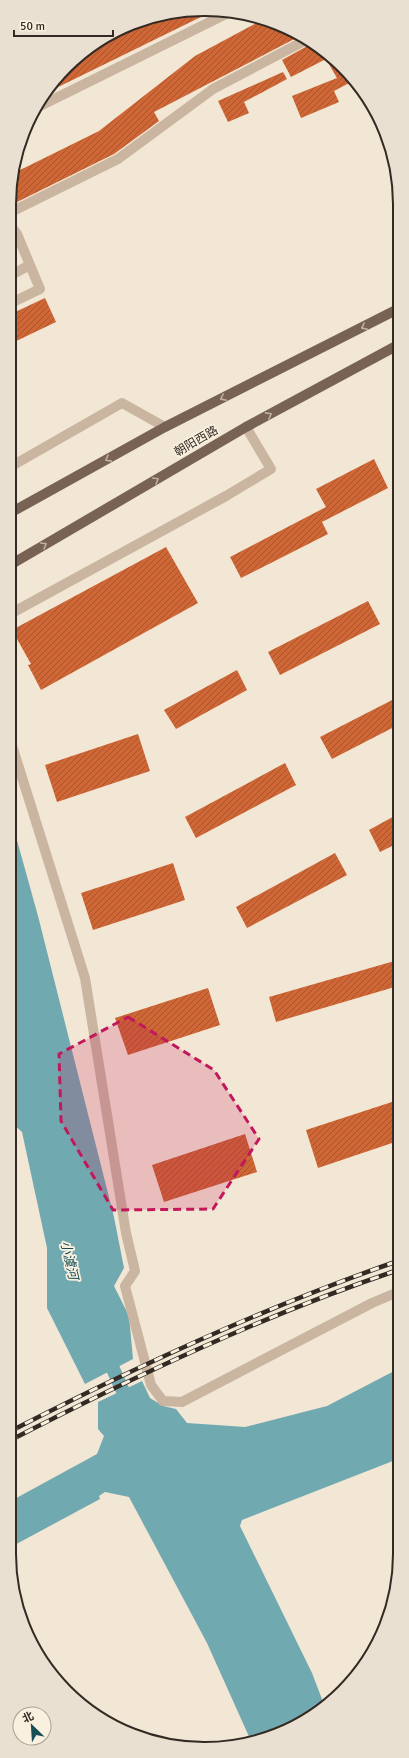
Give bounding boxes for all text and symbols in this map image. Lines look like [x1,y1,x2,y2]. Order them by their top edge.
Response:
scale bar [14,12,113,38]
text: 50 m [20,19,45,34]
one-way arrow [360,322,368,330]
one-way arrow [219,393,227,401]
one-way arrow [265,412,272,419]
street label: 朝阳西路 [172,423,221,460]
one-way arrow [105,455,112,462]
one-way arrow [152,477,159,484]
one-way arrow [40,543,47,550]
water label: 小澞河 [57,1239,82,1284]
north arrow [12,1706,52,1746]
text: 北 [20,1709,36,1726]

